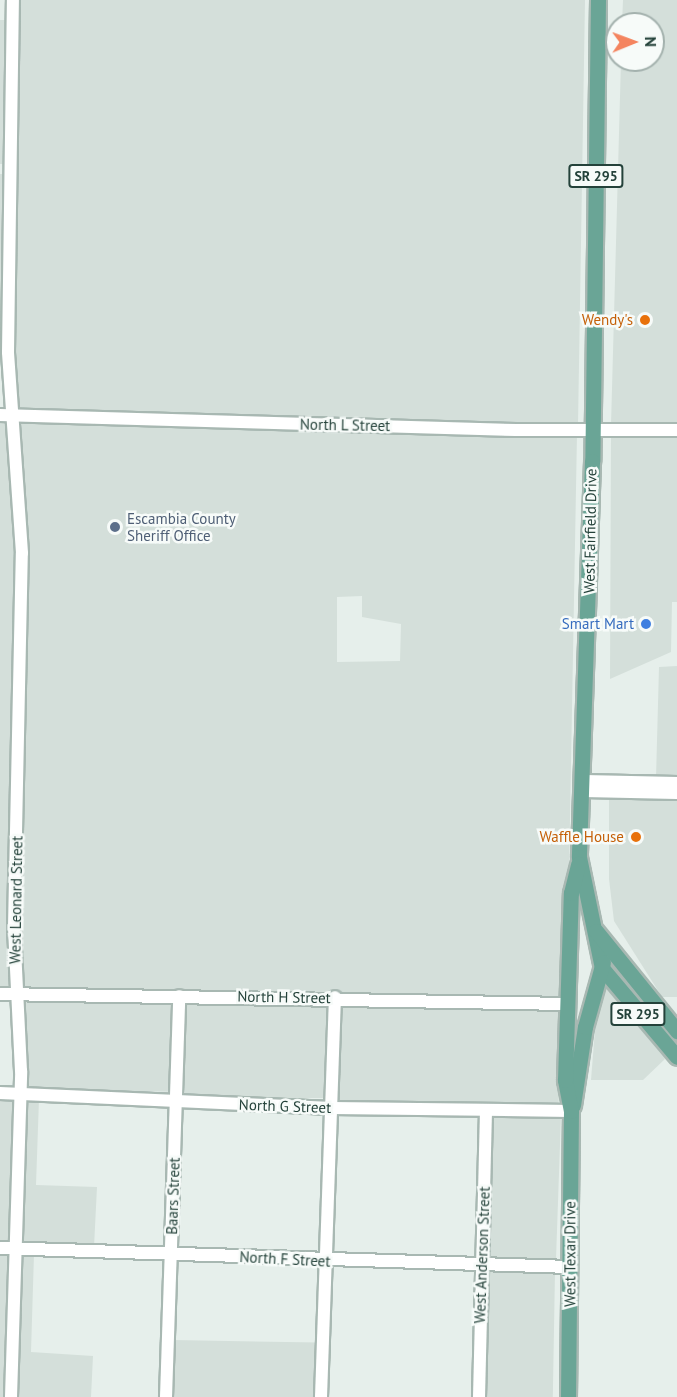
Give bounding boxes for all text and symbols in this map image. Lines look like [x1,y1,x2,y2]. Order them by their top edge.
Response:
north arrow [605,12,665,72]
text: N [641,36,661,47]
road number: SR 295 [568,165,624,187]
place label: Wendy's [582,311,633,329]
marker: Wendy's [638,313,652,327]
street label: North L Street [299,415,391,435]
street label: West Fairfield Drive [580,468,600,594]
place label: Escambia County Sheriff Office [127,509,236,544]
marker: Escambia County Sheriff Office [108,520,122,534]
place label: Smart Mart [562,615,634,633]
marker: Smart Mart [639,617,653,631]
place label: Waffle House [539,828,624,846]
marker: Waffle House [629,830,643,844]
street label: West Leonard Street [6,836,26,964]
street label: North H Street [237,987,331,1007]
road number: SR 295 [610,1003,666,1025]
street label: North G Street [238,1095,332,1117]
street label: Baars Street [163,1157,183,1235]
street label: West Anderson Street [471,1186,493,1324]
street label: West Texar Drive [561,1201,579,1307]
street label: North F Street [239,1248,331,1270]

